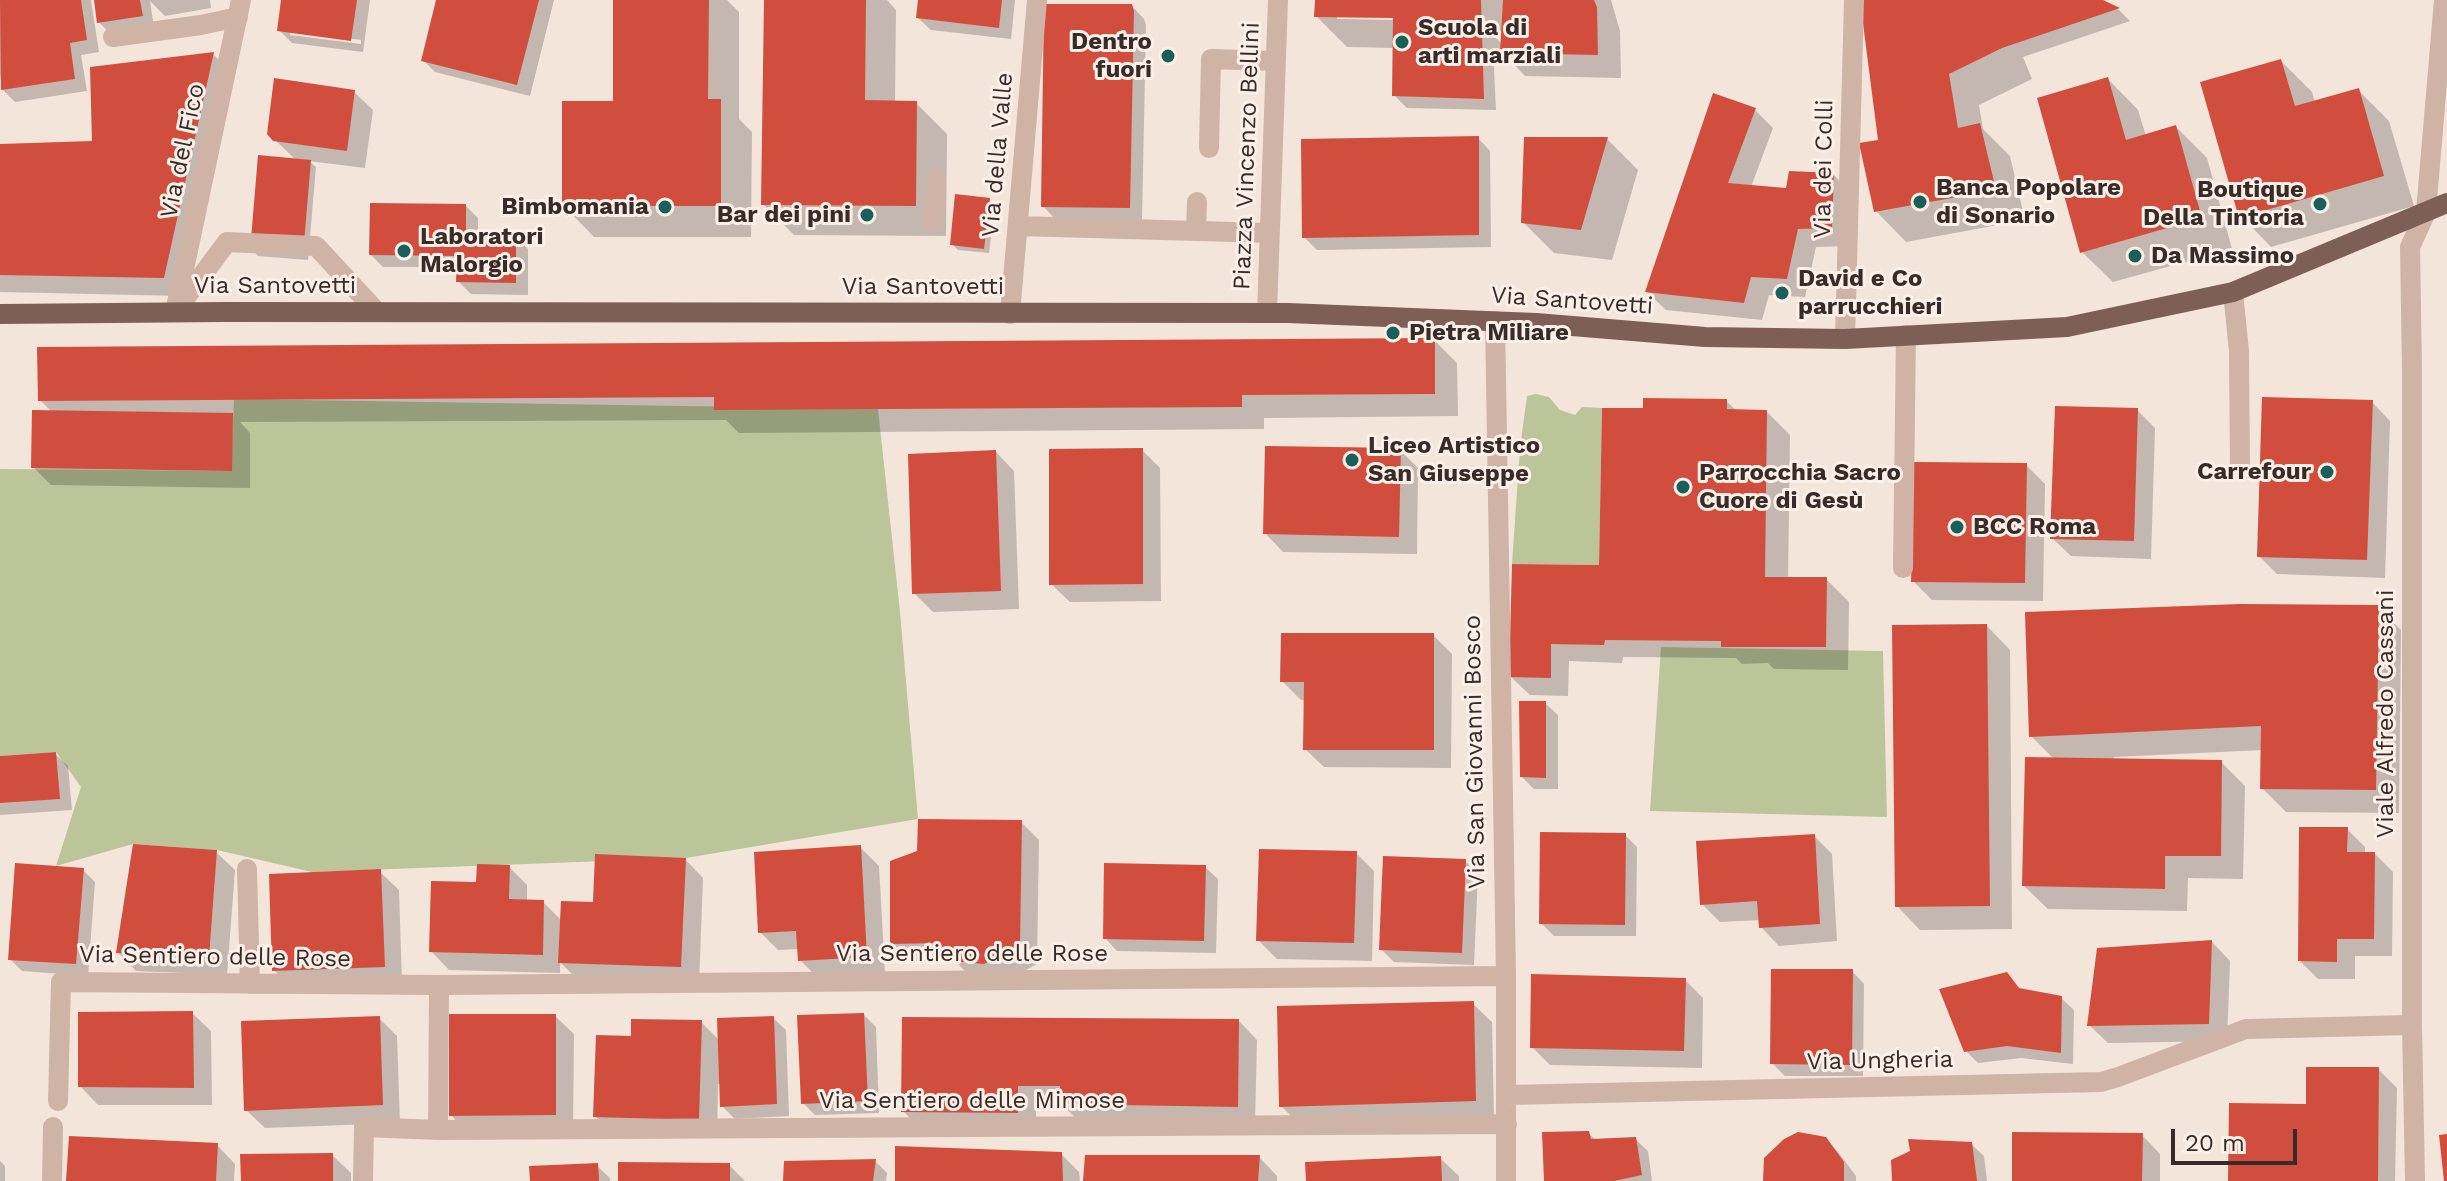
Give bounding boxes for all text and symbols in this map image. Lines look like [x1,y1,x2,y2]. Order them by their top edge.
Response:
place label: Scuola di arti marziali [1418,14,1561,70]
street label: Piazza Vincenzo Bellini [1228,22,1266,290]
place label: Dentro fuori [1071,28,1152,84]
marker: Scuola di arti marziali [1393,33,1411,51]
marker: Dentro fuori [1159,47,1177,65]
street label: Via della Valle [976,71,1020,239]
street label: Via del Fico [155,81,211,221]
street label: Via dei Colli [1808,99,1840,239]
place label: Banca Popolare di Sonario [1936,174,2121,230]
place label: Boutique Della Tintoria [2143,176,2304,232]
place label: Bimbomania [501,193,649,221]
marker: Banca Popolare di Sonario [1911,193,1929,211]
marker: Boutique Della Tintoria [2311,195,2329,213]
marker: Bimbomania [656,198,674,216]
place label: Bar dei pini [717,201,851,229]
marker: Bar dei pini [858,206,876,224]
place label: Laboratori Malorgio [420,223,544,279]
marker: Laboratori Malorgio [395,242,413,260]
place label: Da Massimo [2151,242,2294,270]
marker: Da Massimo [2126,247,2144,265]
place label: David e Co parrucchieri [1798,265,1943,321]
street label: Via Santovetti [194,272,356,300]
street label: Via Santovetti [842,273,1004,301]
street label: Via Santovetti [1490,281,1654,321]
marker: David e Co parrucchieri [1773,284,1791,302]
place label: Pietra Miliare [1409,319,1569,347]
marker: Pietra Miliare [1384,324,1402,342]
place label: Liceo Artistico San Giuseppe [1368,432,1540,488]
marker: Liceo Artistico San Giuseppe [1343,451,1361,469]
place label: Carrefour [2197,458,2311,486]
place label: Parrocchia Sacro Cuore di Gesù [1699,459,1901,515]
marker: Carrefour [2318,463,2336,481]
marker: Parrocchia Sacro Cuore di Gesù [1674,478,1692,496]
place label: BCC Roma [1973,513,2096,541]
marker: BCC Roma [1948,518,1966,536]
street label: Viale Alfredo Cassani [2372,590,2400,838]
street label: Via San Giovanni Bosco [1458,615,1492,889]
street label: Via Sentiero delle Rose [79,940,351,974]
street label: Via Sentiero delle Rose [836,940,1108,968]
street label: Via Ungheria [1806,1045,1954,1077]
street label: Via Sentiero delle Mimose [819,1087,1125,1115]
scale bar [2175,1113,2301,1163]
text: 20 m [2185,1129,2245,1157]

